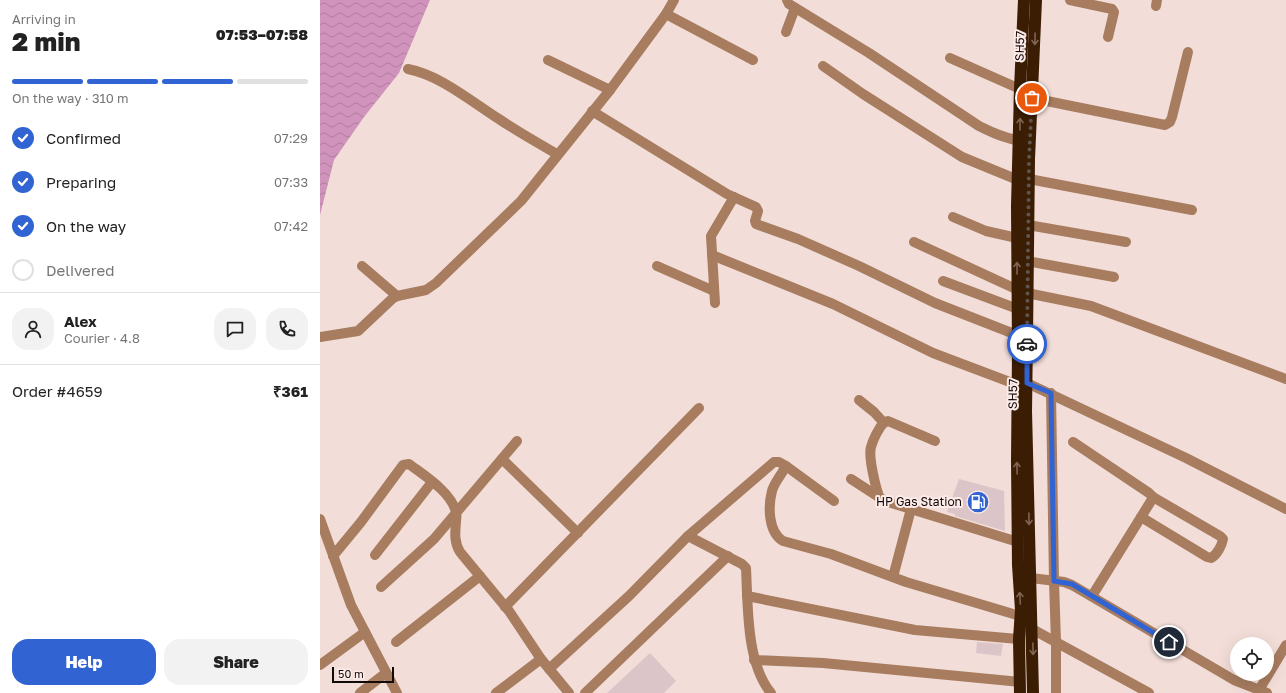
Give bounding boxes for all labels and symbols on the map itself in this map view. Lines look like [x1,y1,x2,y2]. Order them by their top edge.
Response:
street label: SH57 [1011,31,1028,61]
one-way arrow [1031,32,1038,45]
pin [1015,81,1049,115]
one-way arrow [1016,118,1024,131]
one-way arrow [1013,262,1021,275]
courier [1007,324,1047,364]
street label: SH57 [1005,379,1020,409]
one-way arrow [1013,462,1021,475]
fuel station icon: HP Gas Station [965,489,991,515]
place label: HP Gas Station [876,494,962,509]
one-way arrow [1025,512,1033,525]
one-way arrow [1016,592,1024,605]
pin [1152,625,1186,659]
one-way arrow [1029,642,1036,655]
scale bar [332,665,394,684]

